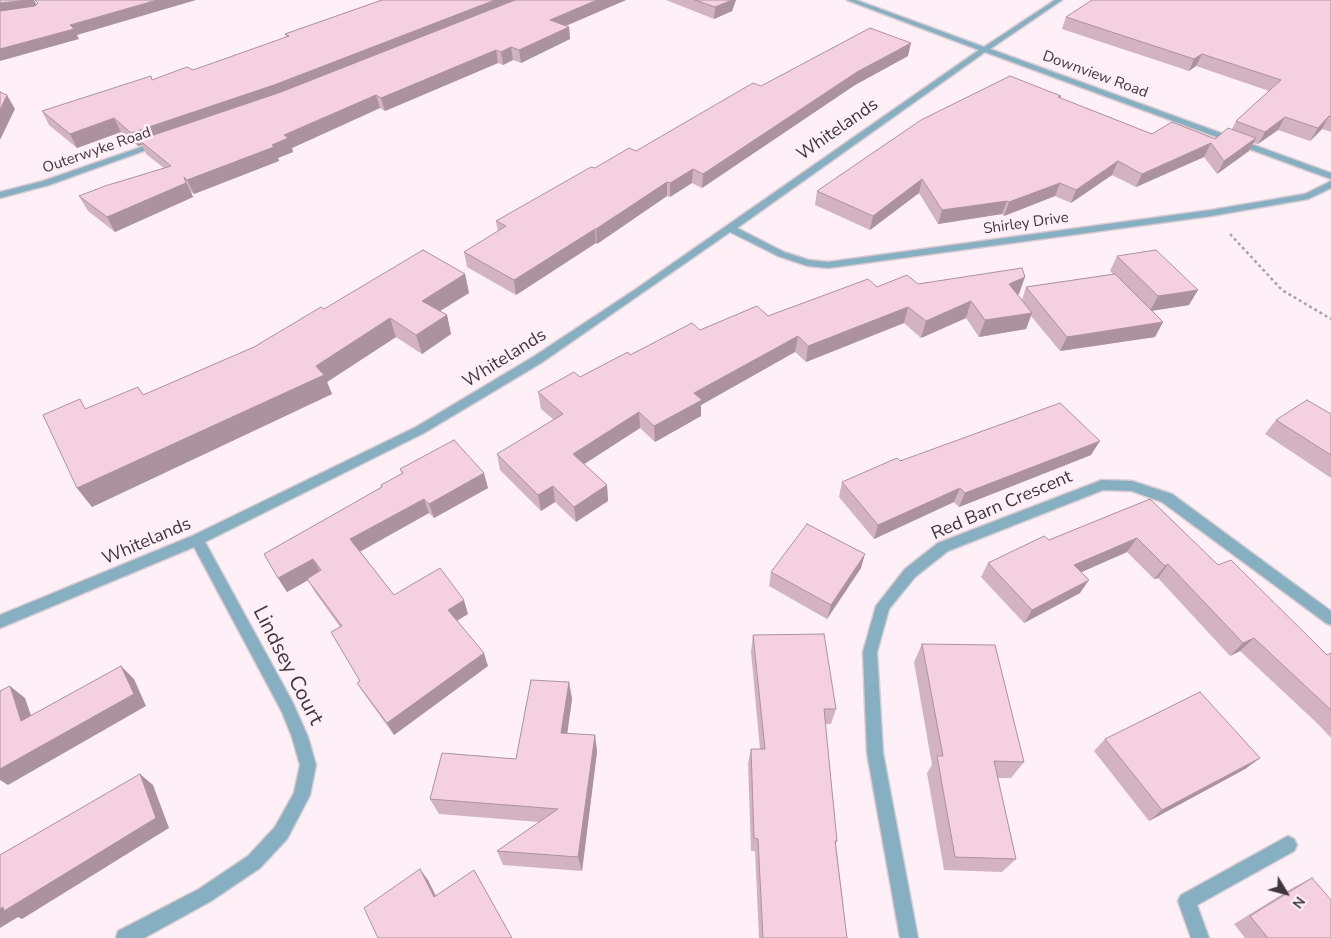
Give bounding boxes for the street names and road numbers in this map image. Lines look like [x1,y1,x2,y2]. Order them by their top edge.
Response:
street label: Downview Road [1040,48,1150,102]
street label: Whitelands [793,94,883,166]
street label: Outerwyke Road [40,124,154,178]
street label: Shirley Drive [982,209,1070,239]
street label: Whitelands [459,325,551,393]
street label: Red Barn Crescent [929,467,1075,545]
street label: Whitelands [99,514,195,570]
street label: Lindsey Court [246,602,328,730]

